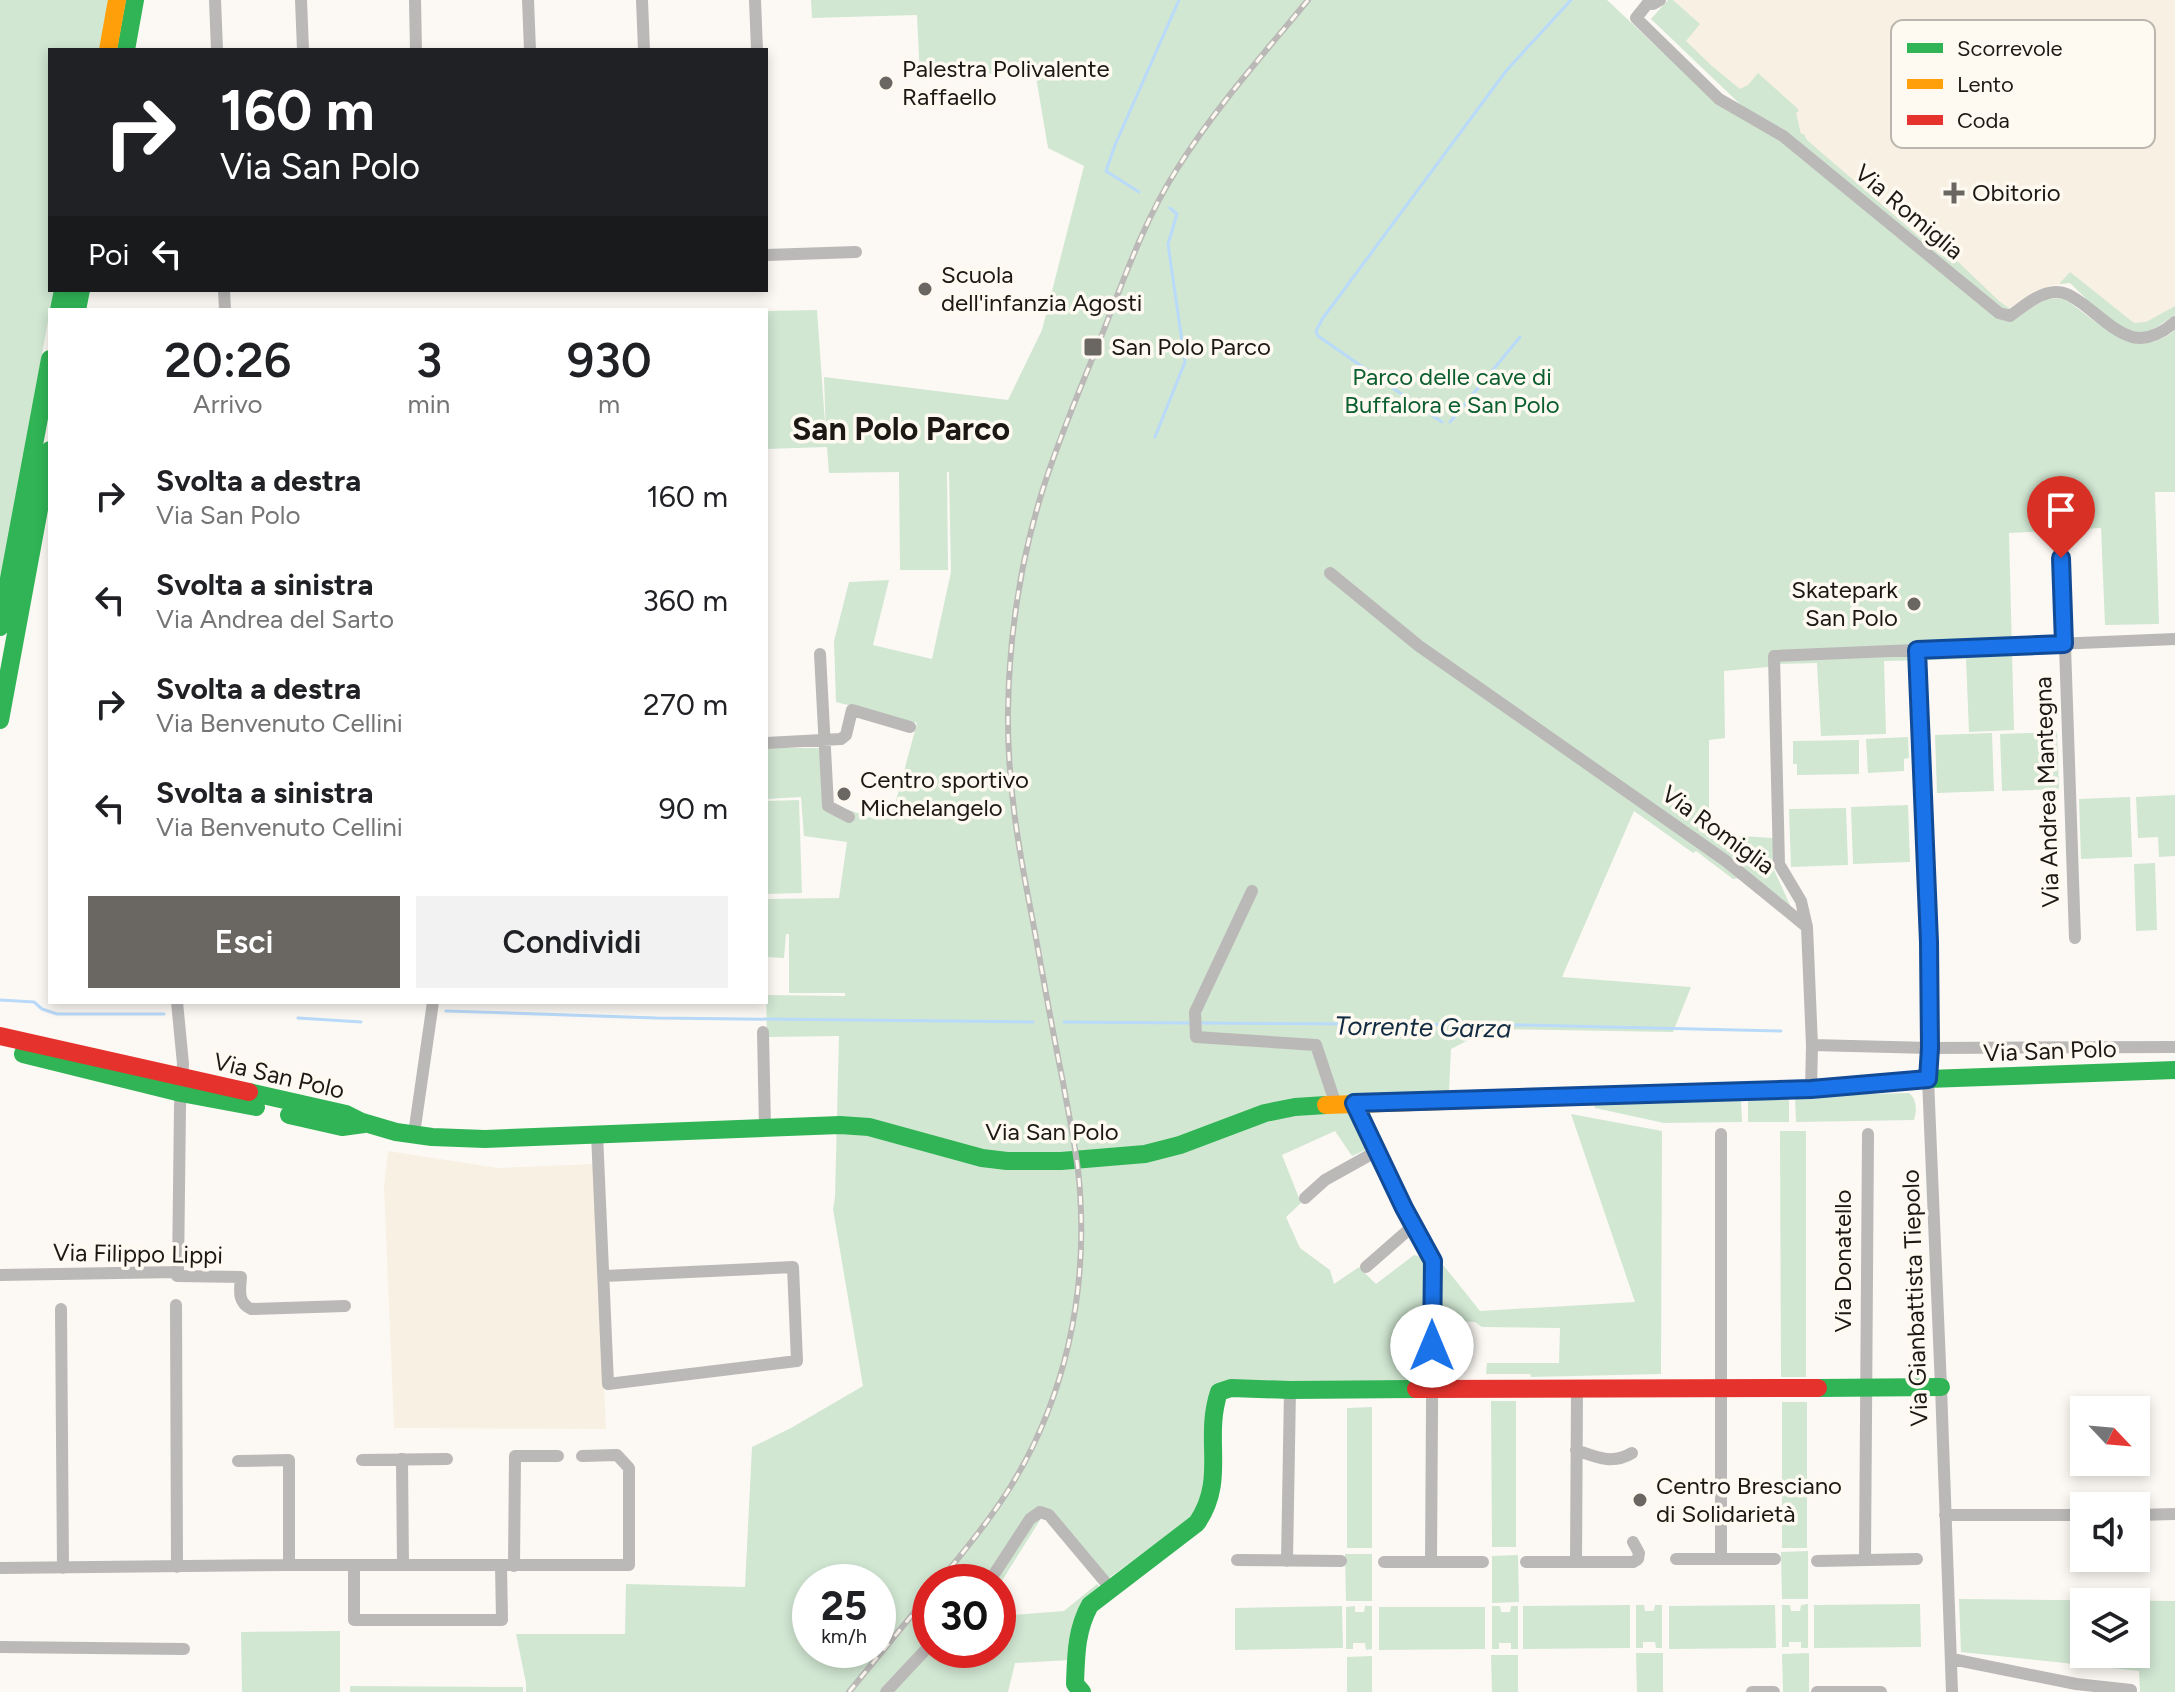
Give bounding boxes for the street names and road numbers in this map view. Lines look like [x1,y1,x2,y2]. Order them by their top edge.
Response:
street label: Via Romiglia [1849,158,1969,265]
street label: Via Andrea Mantegna [2028,676,2065,908]
street label: Via Romiglia [1656,779,1780,880]
street label: Via San Polo [1983,1034,2117,1067]
street label: Via San Polo [211,1046,347,1105]
street label: Via San Polo [985,1117,1119,1146]
street label: Via Gianbattista Tiepolo [1896,1169,1933,1427]
street label: Via Donatello [1828,1189,1857,1333]
street label: Via Filippo Lippi [53,1238,223,1269]

